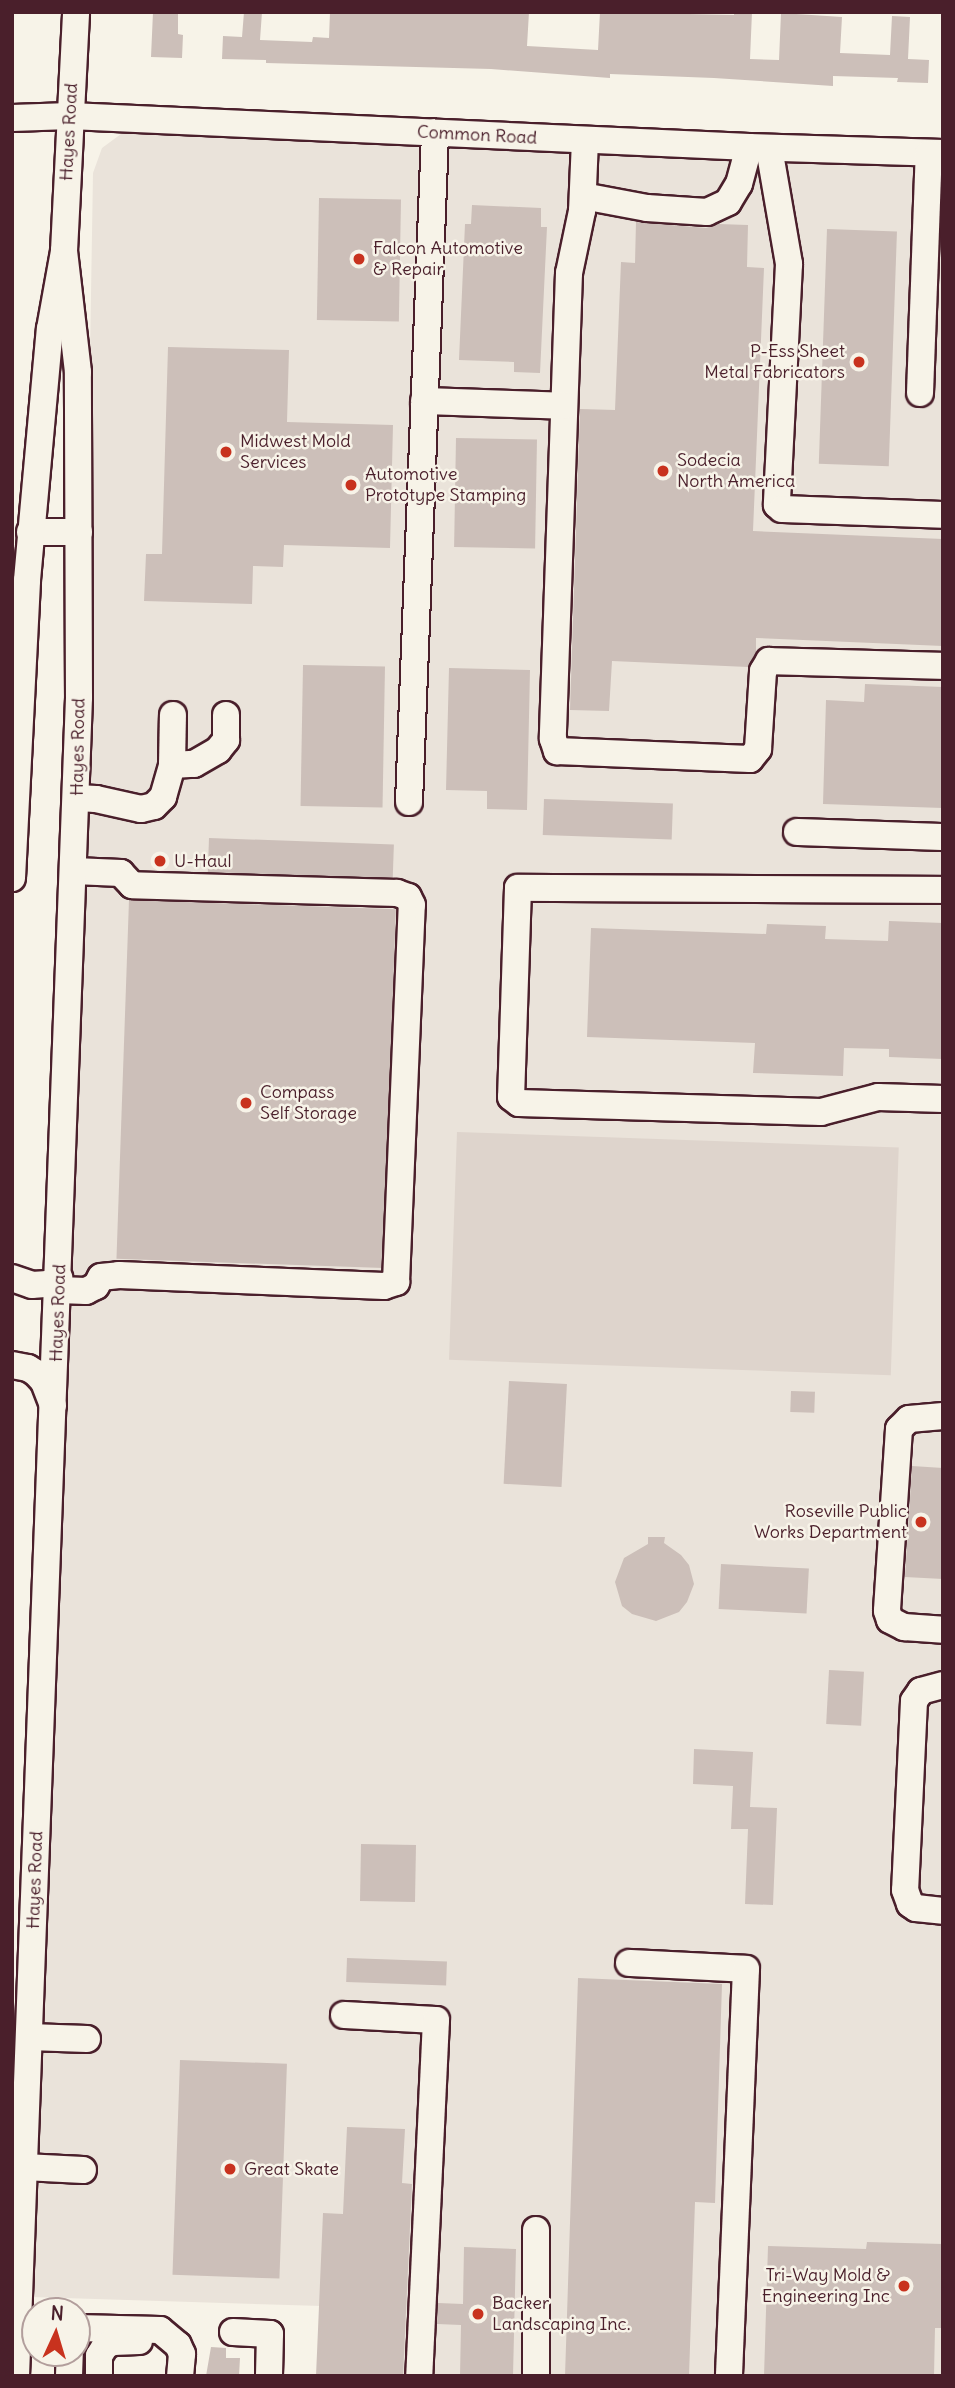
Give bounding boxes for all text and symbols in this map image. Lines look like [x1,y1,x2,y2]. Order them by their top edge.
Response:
street label: Hayes Road [56,83,82,181]
street label: Common Road [416,121,538,149]
place label: Falcon Automotive & Repair [373,238,523,280]
marker: Falcon Automotive & Repair [351,251,367,267]
place label: P-Ess Sheet Metal Fabricators [704,341,845,384]
marker: P-Ess Sheet Metal Fabricators [851,354,867,370]
place label: Midwest Mold Services [240,431,351,474]
marker: Midwest Mold Services [218,444,234,460]
place label: Sodecia North America [677,450,795,492]
marker: Sodecia North America [655,463,671,479]
place label: Automotive Prototype Stamping [365,464,526,506]
marker: Automotive Prototype Stamping [343,477,359,493]
street label: Hayes Road [66,698,90,796]
place label: U-Haul [174,850,232,872]
marker: U-Haul [152,853,168,869]
place label: Compass Self Storage [260,1082,357,1124]
marker: Compass Self Storage [238,1095,254,1111]
street label: Hayes Road [46,1264,70,1362]
place label: Roseville Public Works Department [754,1501,907,1544]
marker: Roseville Public Works Department [913,1514,929,1530]
street label: Hayes Road [23,1831,47,1929]
place label: Great Skate [244,2158,339,2180]
marker: Great Skate [222,2161,238,2177]
place label: Tri-Way Mold & Engineering Inc [762,2265,890,2308]
marker: Tri-Way Mold & Engineering Inc [896,2278,912,2294]
place label: Backer Landscaping Inc. [492,2293,631,2336]
north arrow [21,2297,91,2367]
text: N [50,2301,65,2325]
marker: Backer Landscaping Inc. [470,2306,486,2322]

